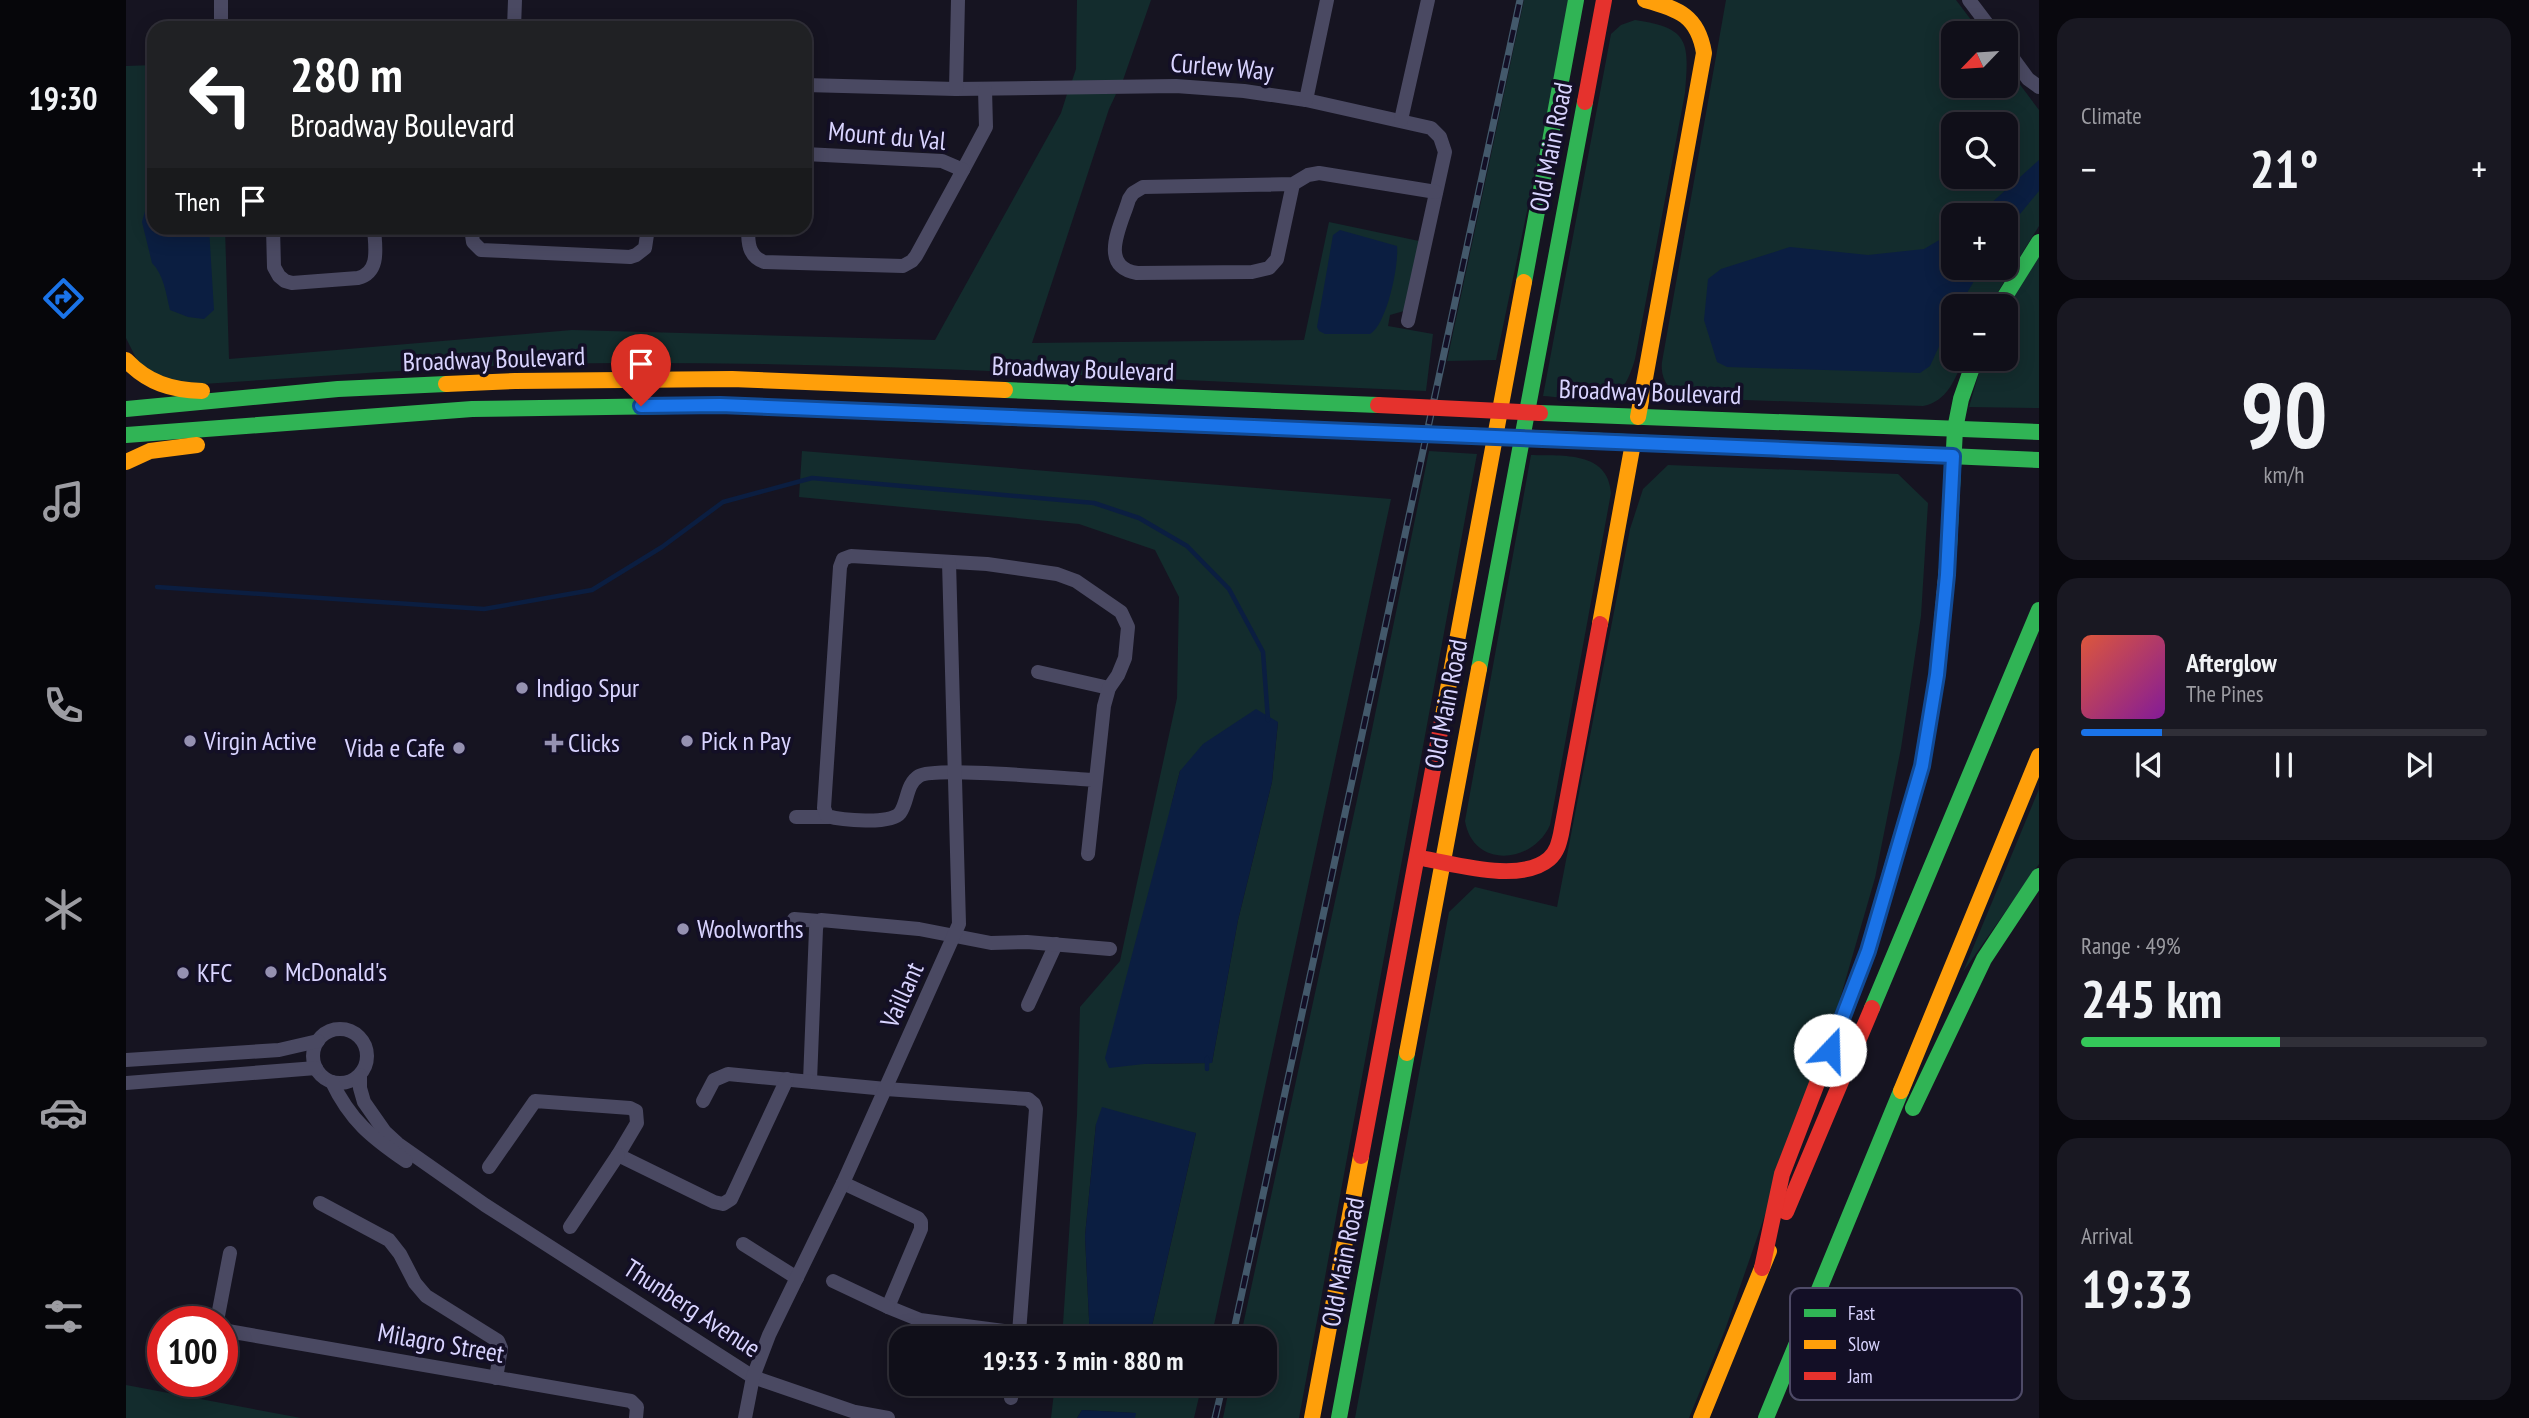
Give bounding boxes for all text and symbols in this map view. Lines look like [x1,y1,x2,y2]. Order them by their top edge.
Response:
north arrow [1941,21,2018,98]
map controls [1941,21,2018,371]
text: 280 m [290,42,403,106]
street label: Curlew Way [1169,46,1275,87]
icon: left [175,49,266,140]
text: 19:30 [28,77,98,119]
street label: Old Main Road [1522,79,1579,214]
text: Climate [2081,101,2142,130]
text: Broadway Boulevard [290,104,515,146]
button: search [1941,112,2018,189]
street label: Mount du Val [827,114,947,157]
text: 21° [2250,135,2318,202]
text: − [2081,144,2097,193]
text: + [2471,144,2487,193]
icon: arrive [234,182,272,220]
text: Then [175,185,220,218]
button: + [1941,203,2018,280]
icon: directions [39,274,88,323]
button: − [1941,294,2018,371]
pin [611,334,671,406]
street label: Broadway Boulevard [402,339,586,378]
icon: arrive [622,345,660,383]
street label: Broadway Boulevard [991,349,1175,388]
text: 90 [2241,355,2328,473]
street label: Broadway Boulevard [1558,372,1742,411]
text: km/h [2264,460,2304,489]
icon: music [39,477,88,526]
street label: Old Main Road [1417,636,1474,771]
text: Afterglow [2186,646,2277,679]
place label: Indigo Spur [536,671,639,704]
text: The Pines [2186,679,2264,708]
marker: Indigo Spur [514,680,530,696]
icon: phone [39,681,88,730]
place label: Virgin Active [203,724,317,757]
place label: Pick n Pay [701,724,791,757]
place label: Clicks [568,726,620,759]
place label: Vida e Cafe [344,731,445,764]
marker: Virgin Active [182,733,198,749]
marker: Pick n Pay [679,733,695,749]
marker: Clicks [546,735,562,751]
marker: Vida e Cafe [451,740,467,756]
icon: previous [2130,746,2168,784]
icon: pause [2265,746,2303,784]
icon: next [2400,746,2438,784]
icon: climate [39,885,88,934]
place label: Woolworths [697,912,804,945]
marker: Woolworths [675,921,691,937]
text: Range · 49% [2081,931,2181,960]
place label: McDonald's [285,955,387,988]
place label: KFC [197,956,233,989]
street label: Vaillant [872,957,930,1034]
marker: McDonald's [263,964,279,980]
marker: KFC [175,965,191,981]
text: 245 km [2081,965,2222,1032]
position arrow [1793,1013,1867,1087]
icon: car [39,1088,88,1137]
street label: Old Main Road [1314,1194,1371,1329]
text: Arrival [2081,1221,2133,1250]
street label: Thunberg Avenue [618,1251,767,1364]
text: 19:33 [2081,1255,2193,1322]
legend [1790,1288,2022,1400]
icon: filters [39,1292,88,1341]
text: Fast [1848,1301,1876,1325]
speed limit sign: 100 [147,1306,238,1397]
street label: Milagro Street [375,1315,507,1370]
text: Slow [1848,1332,1881,1356]
text: 19:33 · 3 min · 880 m [983,1344,1183,1377]
text: Jam [1847,1364,1873,1388]

